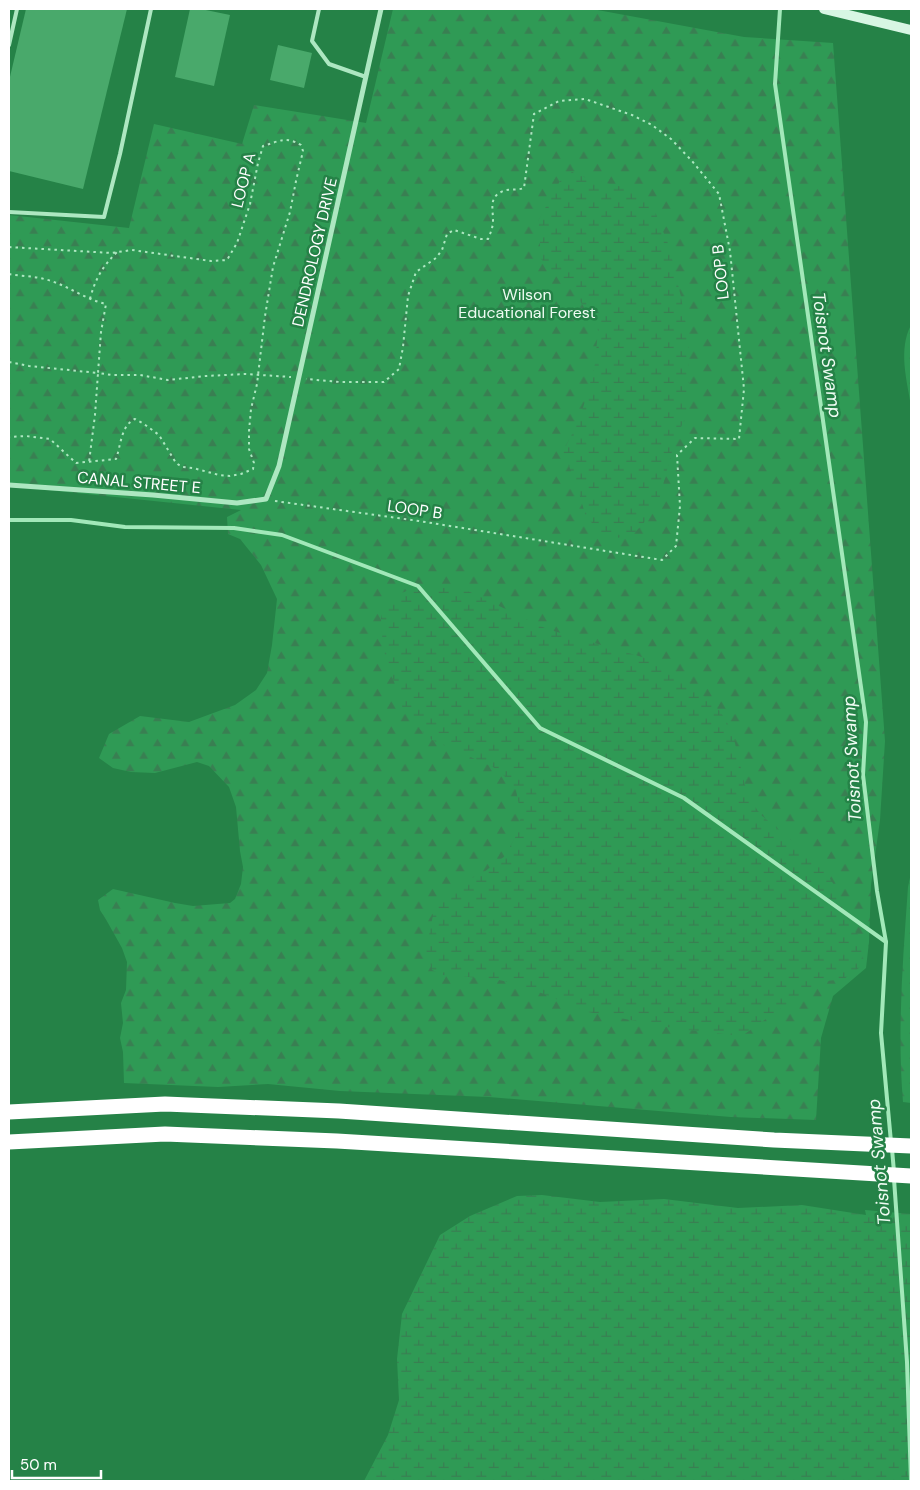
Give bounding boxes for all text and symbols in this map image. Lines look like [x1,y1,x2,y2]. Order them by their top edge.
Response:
street label: LOOP A [226,150,261,210]
street label: DENDROLOGY DRIVE [287,175,342,329]
street label: LOOP B [707,243,734,301]
park label: Wilson Educational Forest [458,284,596,323]
water label: Toisnot Swamp [806,290,848,420]
street label: CANAL STREET E [76,467,202,498]
street label: LOOP B [386,495,444,524]
water label: Toisnot Swamp [837,695,867,823]
water label: Toisnot Swamp [862,1098,896,1226]
scale bar [12,1448,101,1480]
text: 50 m [20,1455,57,1475]

